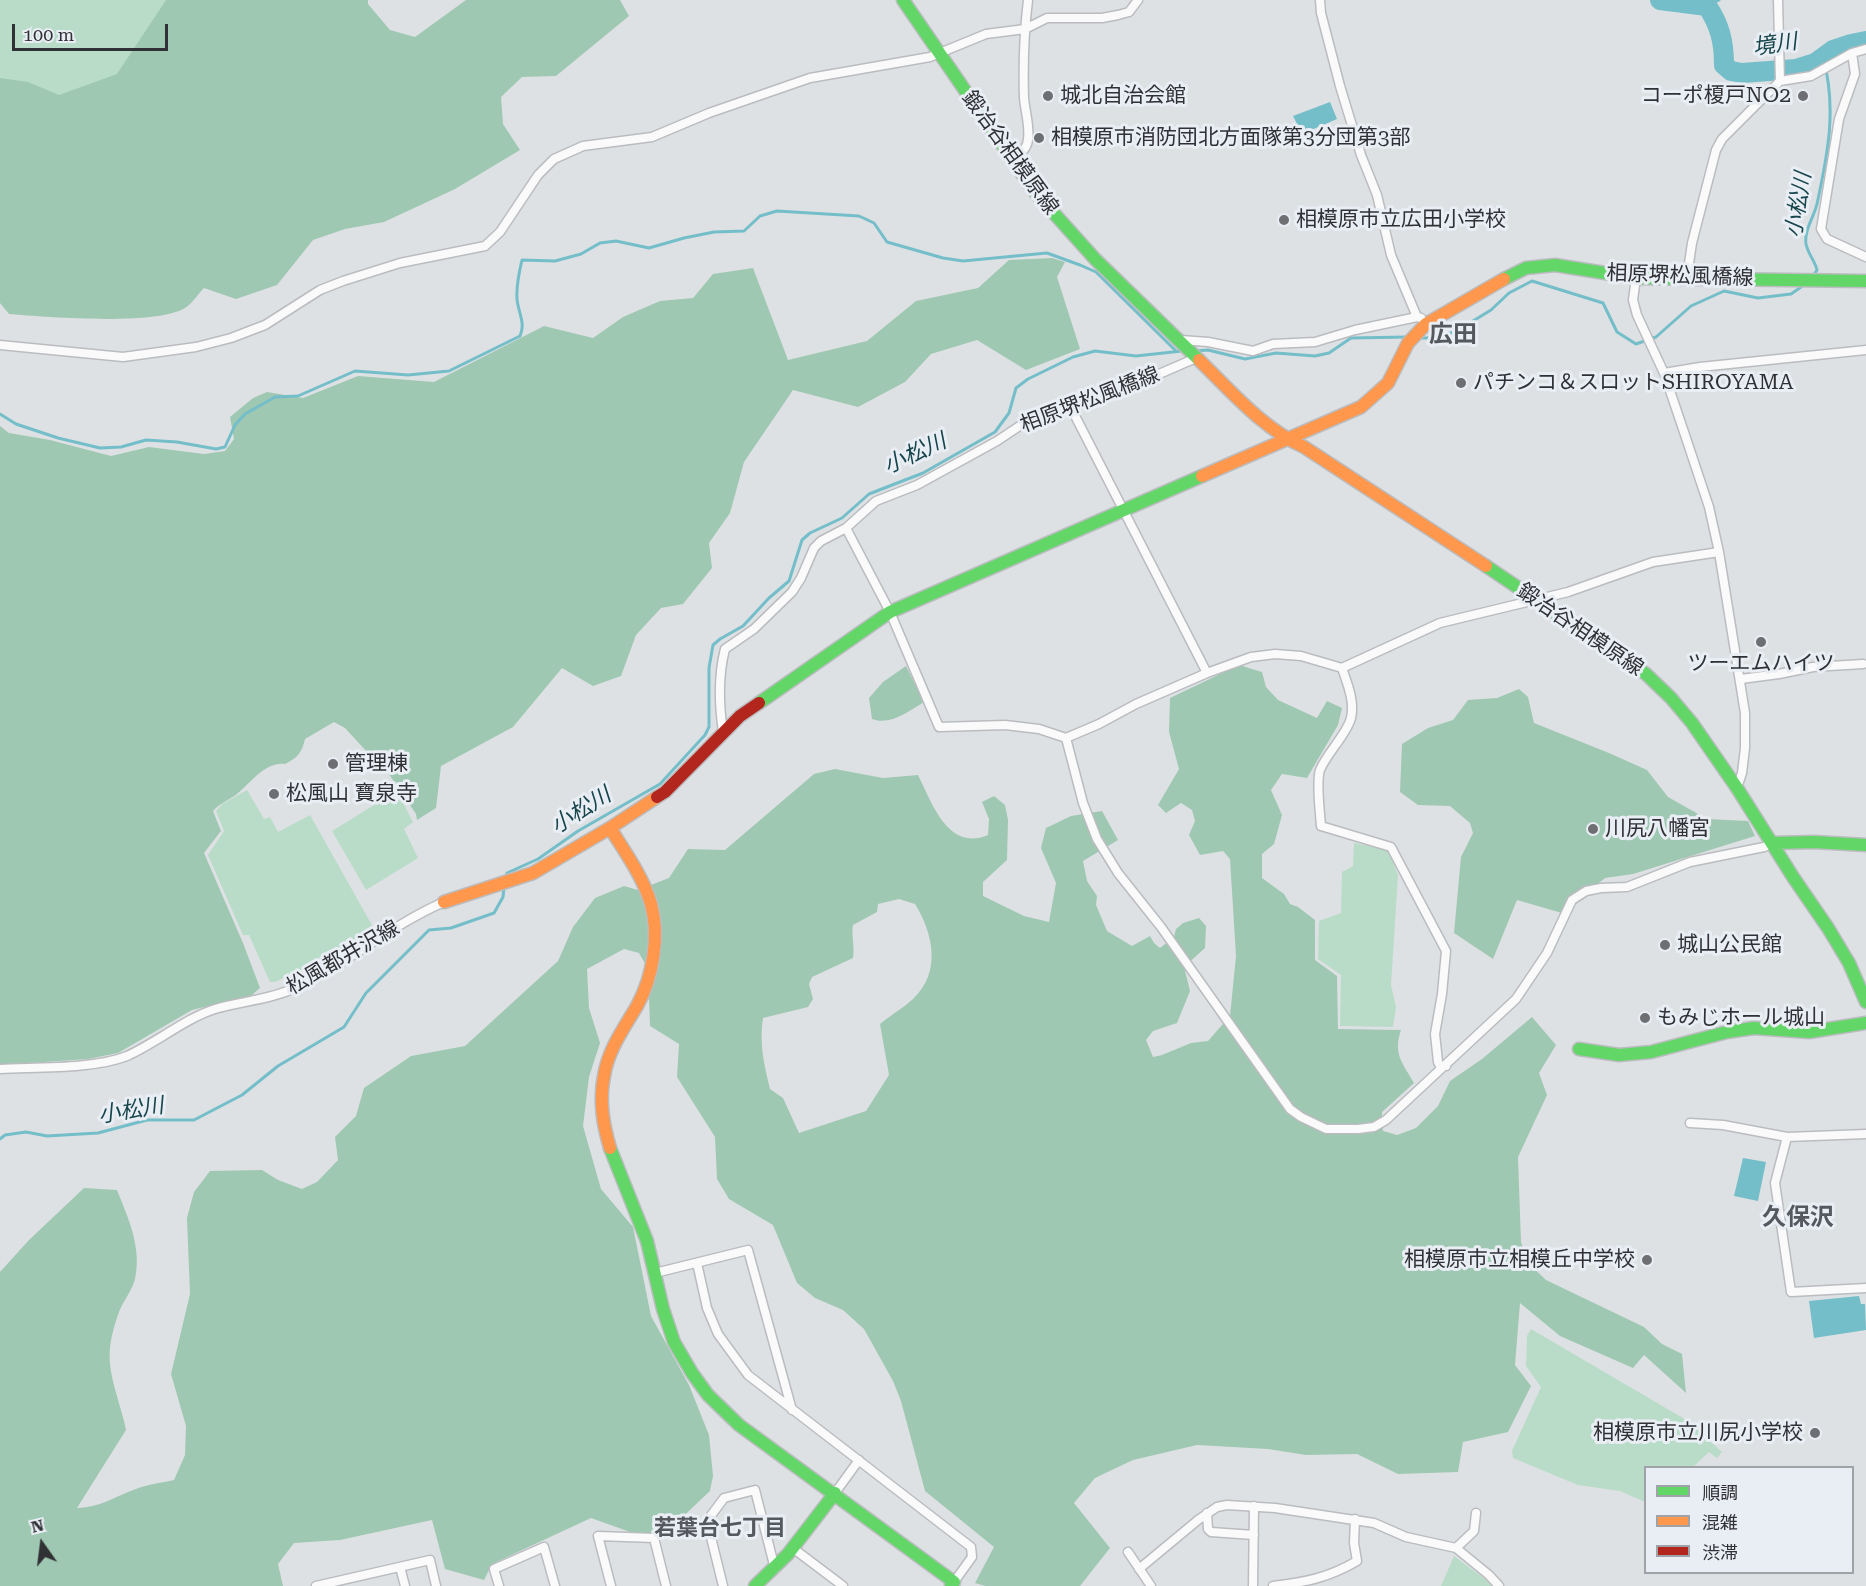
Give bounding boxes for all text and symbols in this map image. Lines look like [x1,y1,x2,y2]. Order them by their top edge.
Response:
scale bar [15,12,171,50]
text: 100 m [23,24,74,45]
water label: 境川 [1751,29,1799,61]
place label: 城北自治会館 [1060,83,1186,109]
place label: コーポ榎戸NO2 [1641,83,1791,109]
street label: 鍛冶谷相模原線 [957,86,1063,220]
marker: 城北自治会館 [1041,89,1055,103]
marker: コーポ榎戸NO2 [1796,89,1810,103]
place label: 相模原市消防団北方面隊第3分団第3部 [1051,125,1411,151]
marker: 相模原市消防団北方面隊第3分団第3部 [1032,131,1046,145]
water label: 小松川 [1781,170,1817,240]
place label: 相模原市立広田小学校 [1296,207,1506,233]
marker: 相模原市立広田小学校 [1277,213,1291,227]
street label: 相原堺松風橋線 [1606,261,1754,291]
district label: 広田 [1429,321,1477,349]
street label: 相原堺松風橋線 [1017,362,1163,438]
place label: パチンコ＆スロットSHIROYAMA [1473,370,1793,396]
marker: パチンコ＆スロットSHIROYAMA [1454,376,1468,390]
water label: 小松川 [880,428,950,480]
street label: 鍛冶谷相模原線 [1512,578,1648,682]
marker: ツーエムハイツ [1754,635,1768,649]
place label: ツーエムハイツ [1688,651,1834,677]
place label: 管理棟 [345,751,408,777]
marker: 管理棟 [326,757,340,771]
place label: 松風山 寶泉寺 [286,781,417,807]
water label: 小松川 [546,782,616,840]
marker: 松風山 寶泉寺 [267,787,281,801]
place label: 川尻八幡宮 [1605,816,1710,842]
marker: 川尻八幡宮 [1586,822,1600,836]
street label: 松風都井沢線 [282,916,404,1000]
place label: 城山公民館 [1677,932,1782,958]
marker: 城山公民館 [1658,938,1672,952]
place label: もみじホール城山 [1657,1005,1825,1031]
marker: もみじホール城山 [1638,1011,1652,1025]
water label: 小松川 [96,1093,166,1129]
district label: 久保沢 [1762,1204,1834,1232]
place label: 相模原市立相模丘中学校 [1404,1247,1635,1273]
marker: 相模原市立相模丘中学校 [1640,1253,1654,1267]
place label: 相模原市立川尻小学校 [1593,1420,1803,1446]
marker: 相模原市立川尻小学校 [1808,1426,1822,1440]
legend [1644,1466,1854,1574]
text: 順調 [1702,1482,1738,1503]
text: 混雑 [1702,1512,1738,1533]
north arrow [12,1514,72,1574]
text: N [29,1515,46,1537]
district label: 若葉台七丁目 [654,1516,786,1542]
text: 渋滞 [1702,1542,1738,1563]

